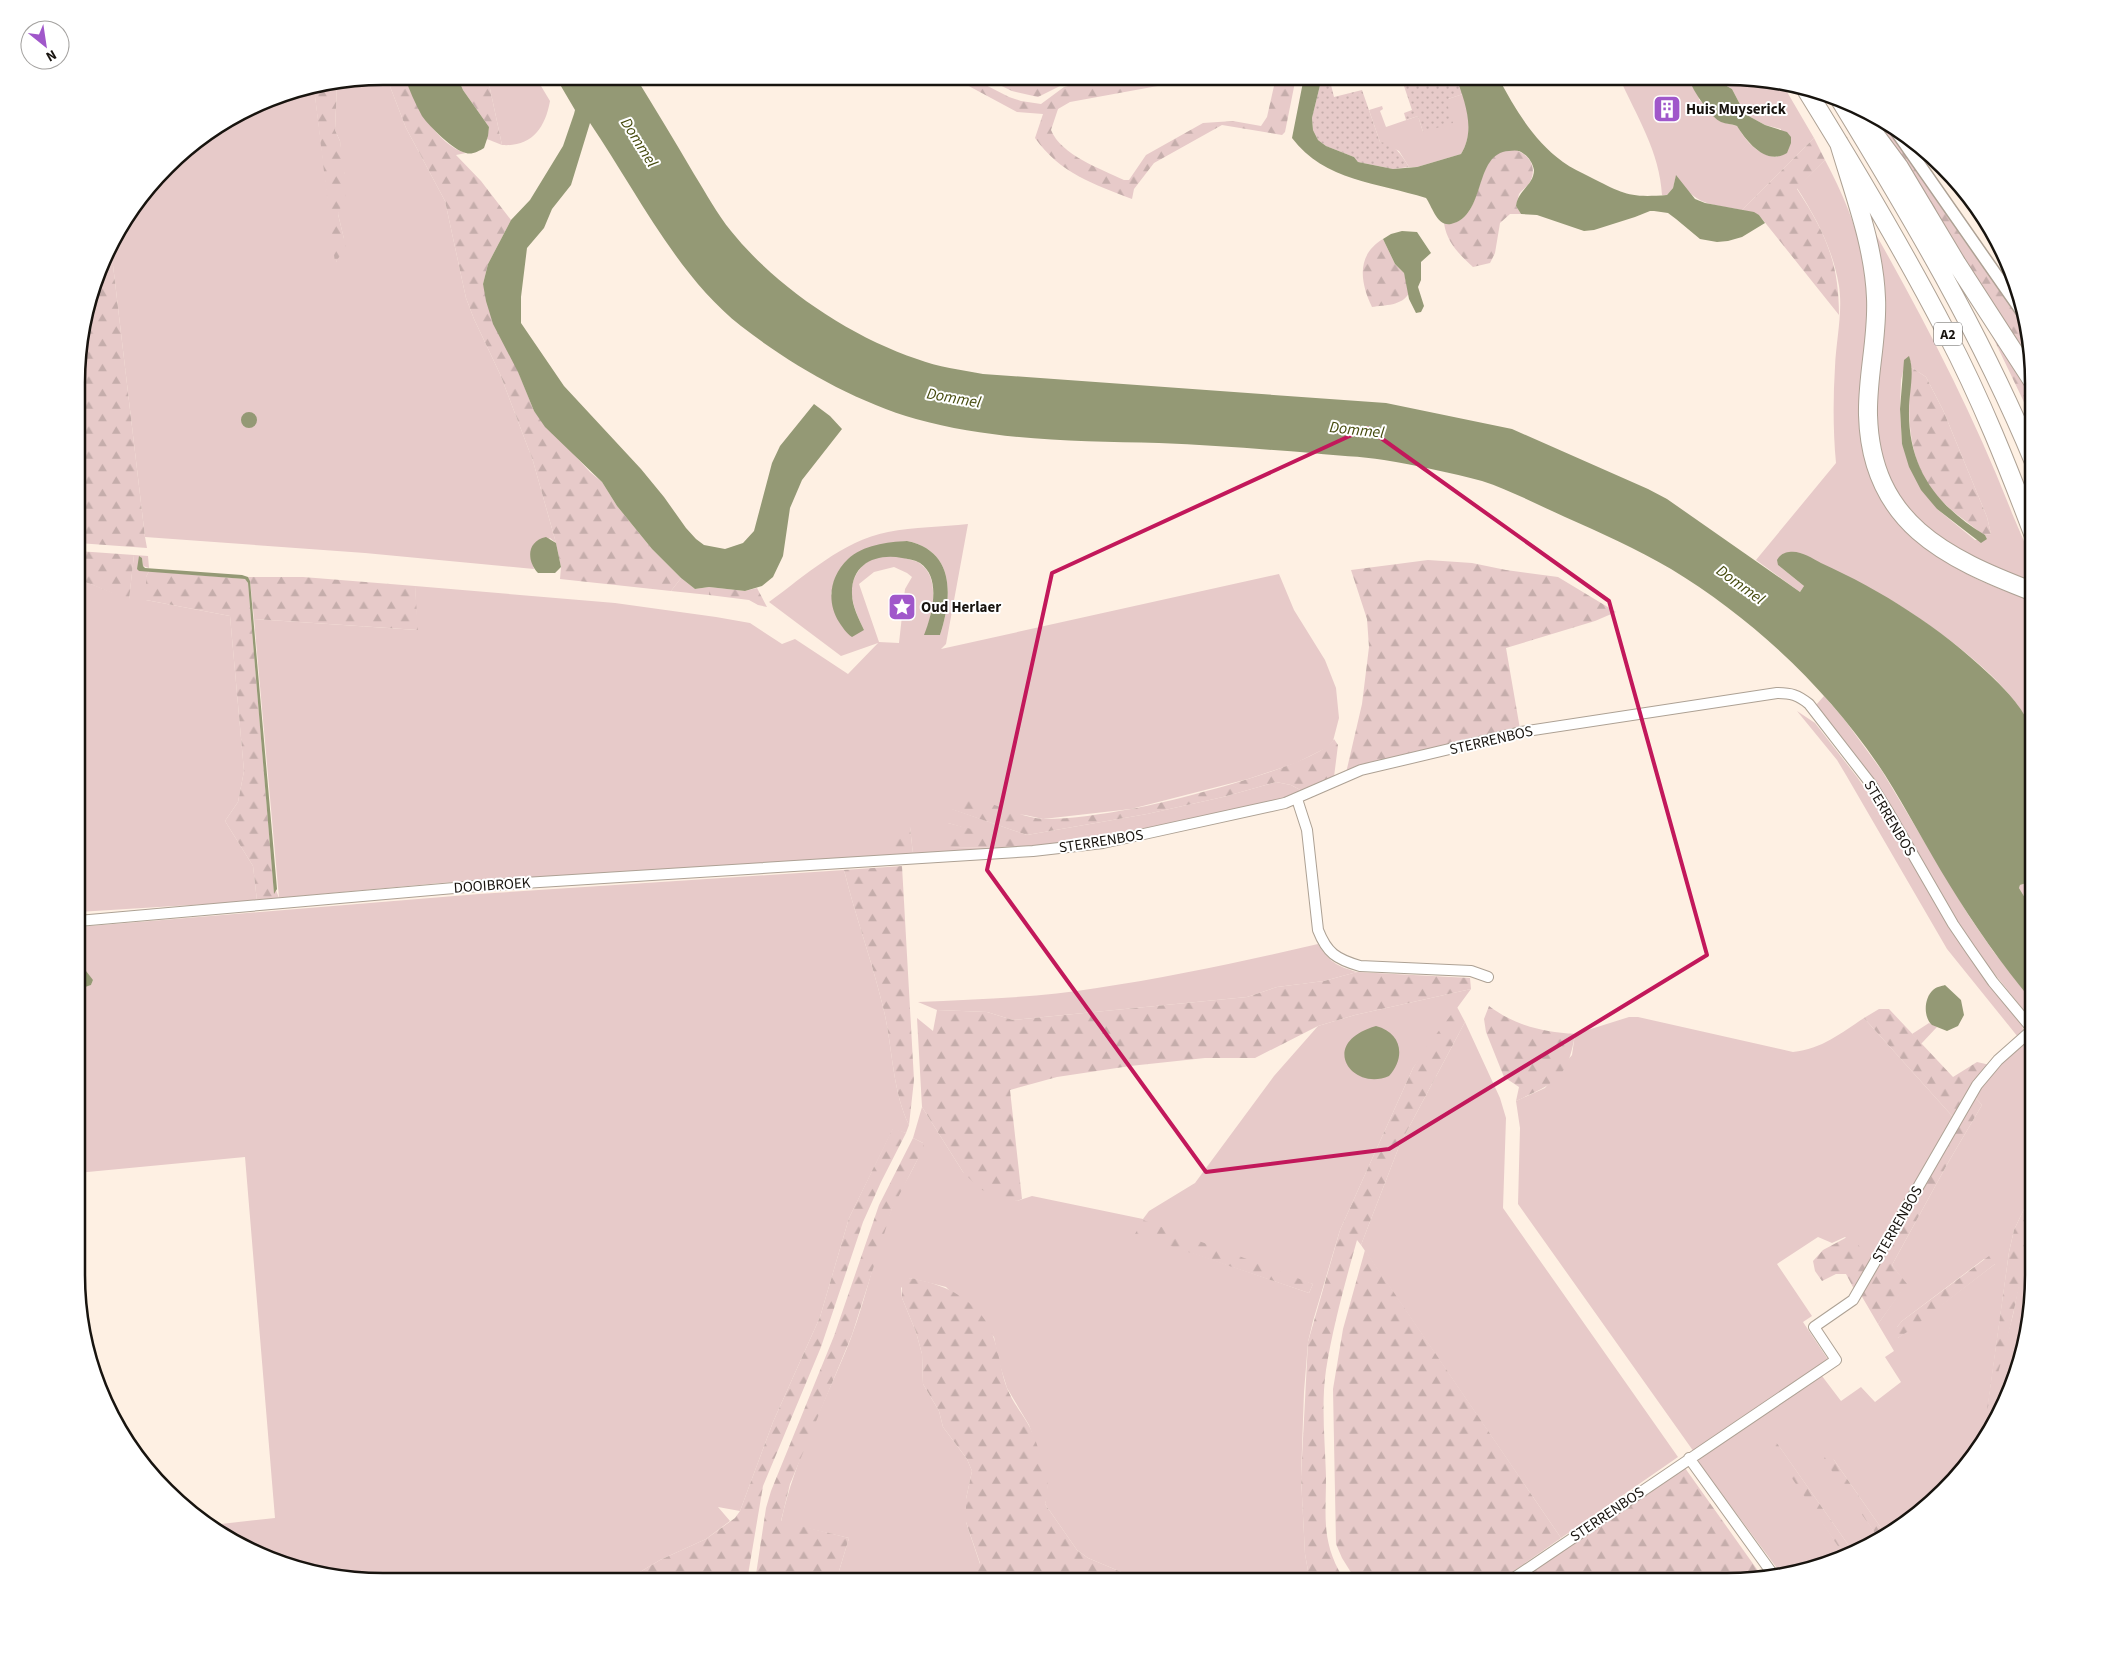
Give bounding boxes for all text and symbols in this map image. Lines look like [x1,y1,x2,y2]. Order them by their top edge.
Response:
north arrow [20,20,70,70]
text: N [42,44,60,66]
building icon: Huis Muyserick [1652,94,1682,124]
place label: Huis Muyserick [1686,99,1787,120]
water label: Dommel [615,113,663,172]
road number: A2 [1934,322,1962,346]
water label: Dommel [925,382,983,414]
water label: Dommel [1328,416,1385,444]
water label: Dommel [1712,560,1769,610]
place icon: Oud Herlaer [887,592,917,622]
place label: Oud Herlaer [921,597,1001,618]
street label: STERRENBOS [1447,721,1535,760]
street label: STERRENBOS [1859,776,1920,860]
street label: STERRENBOS [1057,824,1145,859]
street label: DOOIBROEK [453,872,531,899]
street label: STERRENBOS [1867,1182,1928,1266]
street label: STERRENBOS [1566,1482,1648,1547]

